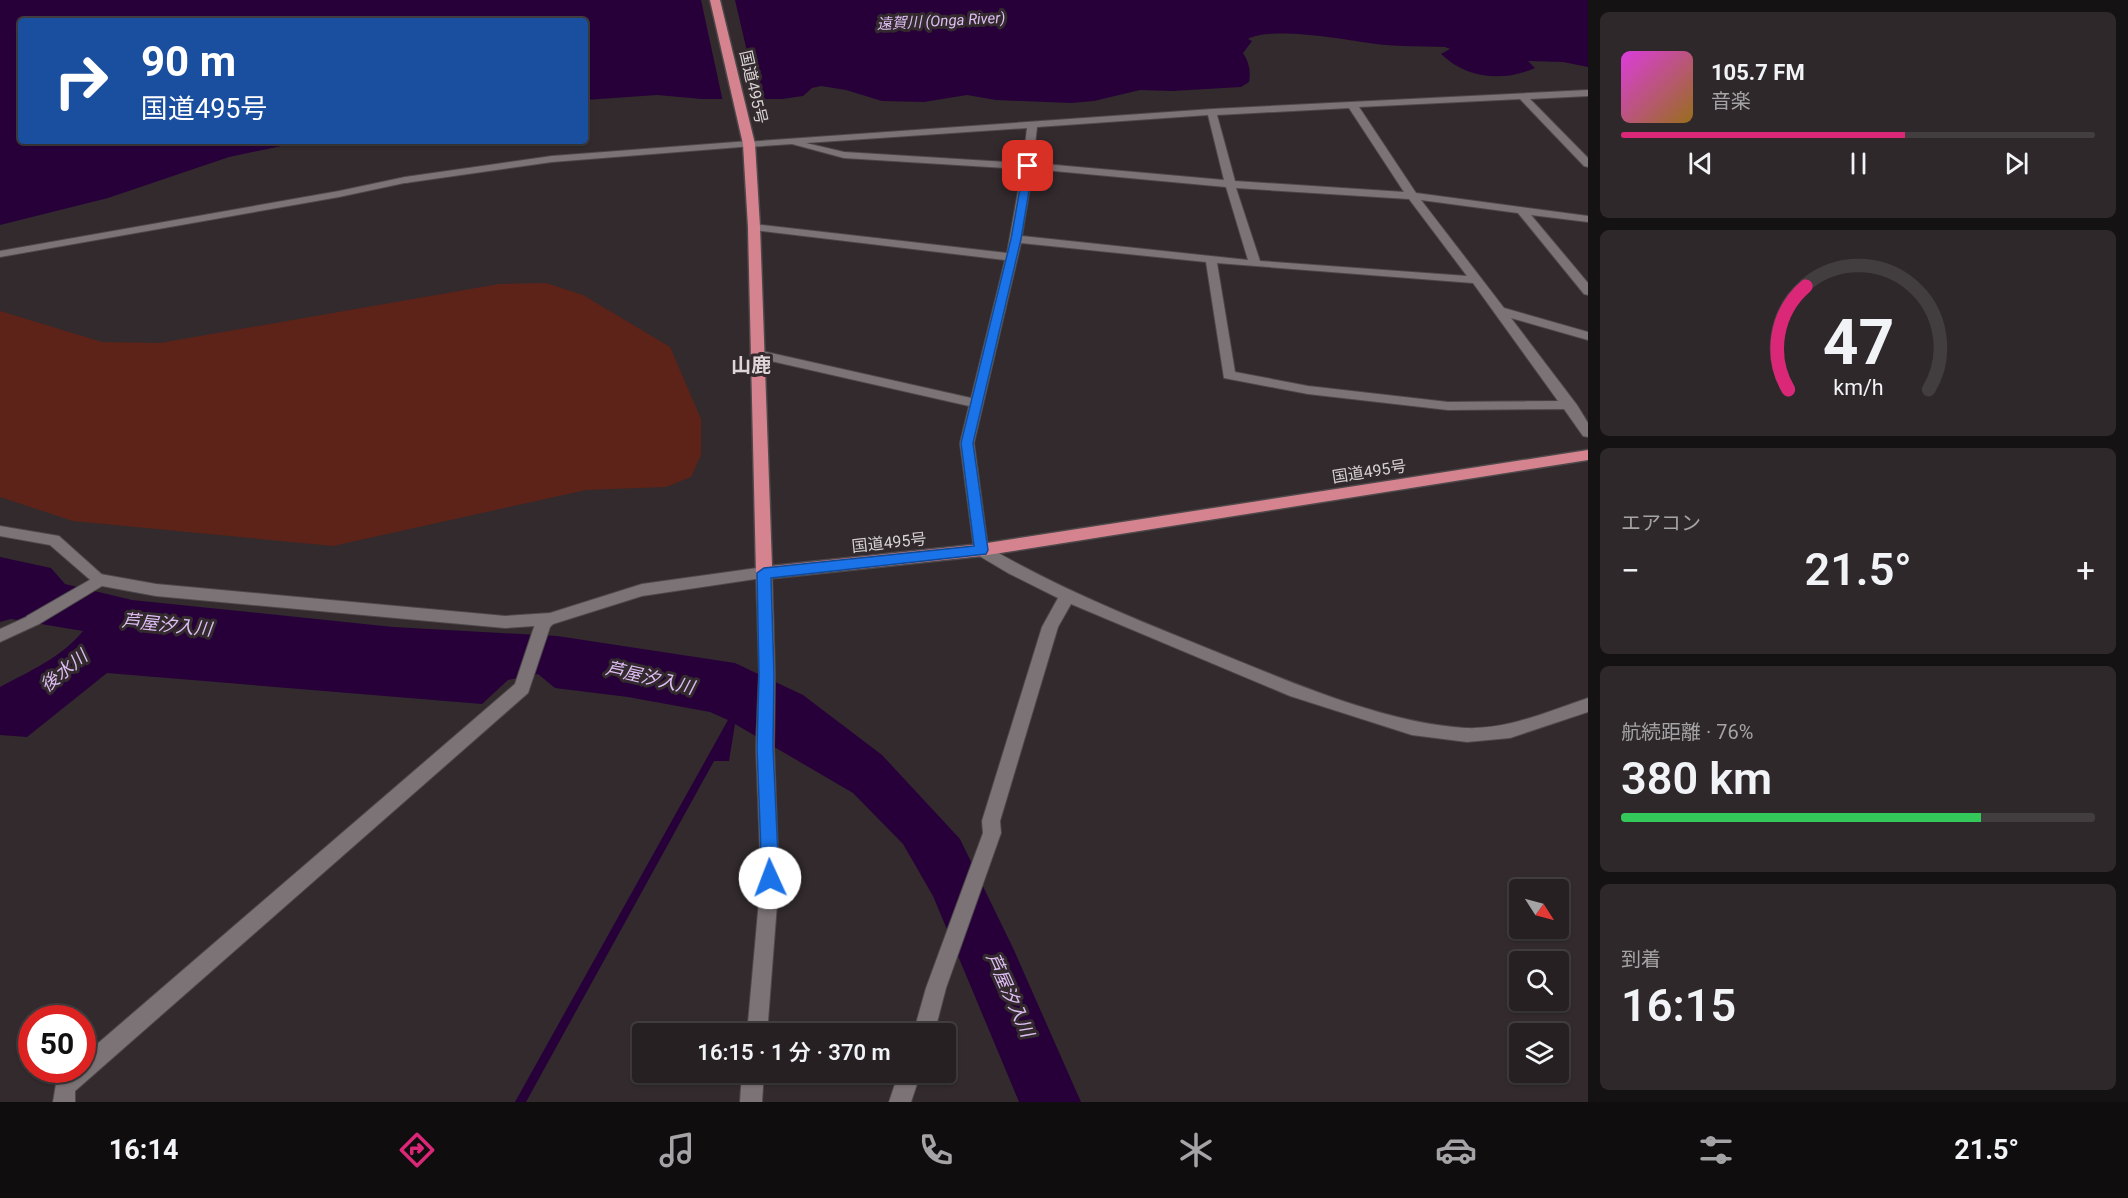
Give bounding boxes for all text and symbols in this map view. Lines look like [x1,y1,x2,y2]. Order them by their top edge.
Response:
water label: 遠賀川 (Onga River) [876,9,1006,33]
text: 90 m [141,37,236,86]
icon: right [42,42,120,120]
street label: 国道495号 [736,48,771,126]
text: 105.7 FM [1711,60,1805,85]
text: 音楽 [1711,89,1751,113]
text: 国道495号 [141,93,268,125]
pin [1002,140,1053,191]
icon: previous [1684,147,1717,180]
icon: pause [1842,147,1875,180]
icon: next [2000,147,2033,180]
icon: arrive [1011,149,1044,182]
text: 47 [1822,306,1894,379]
district label: 山鹿 [731,353,771,377]
text: km/h [1833,375,1883,400]
street label: 国道495号 [1331,456,1408,487]
text: エアコン [1621,511,1701,535]
street label: 国道495号 [851,529,927,556]
text: 21.5° [1804,543,1912,596]
text: − [1621,551,1640,590]
text: + [2076,551,2095,590]
water label: 芦屋汐入川 [121,609,215,640]
water label: 後水川 [36,644,93,696]
water label: 芦屋汐入川 [604,657,698,698]
text: 航続距離 · 76% [1621,720,1753,744]
text: 380 km [1621,752,1772,805]
position arrow [738,846,802,910]
north arrow [1509,879,1569,939]
map controls [1509,879,1569,1083]
text: 到着 [1621,947,1661,971]
water label: 芦屋汐入川 [983,949,1039,1042]
button: search [1509,951,1569,1011]
text: 16:15 [1621,979,1736,1032]
speed limit sign: 50 [18,1005,96,1083]
button: layers [1509,1023,1569,1083]
text: 16:15 · 1 分 · 370 m [697,1040,891,1065]
icon: directions [396,1129,438,1171]
icon: music [656,1129,698,1171]
icon: phone [915,1129,957,1171]
icon: climate [1175,1129,1217,1171]
icon: car [1435,1129,1477,1171]
icon: filters [1695,1129,1737,1171]
text: 16:14 [109,1134,178,1166]
text: 21.5° [1954,1134,2019,1166]

